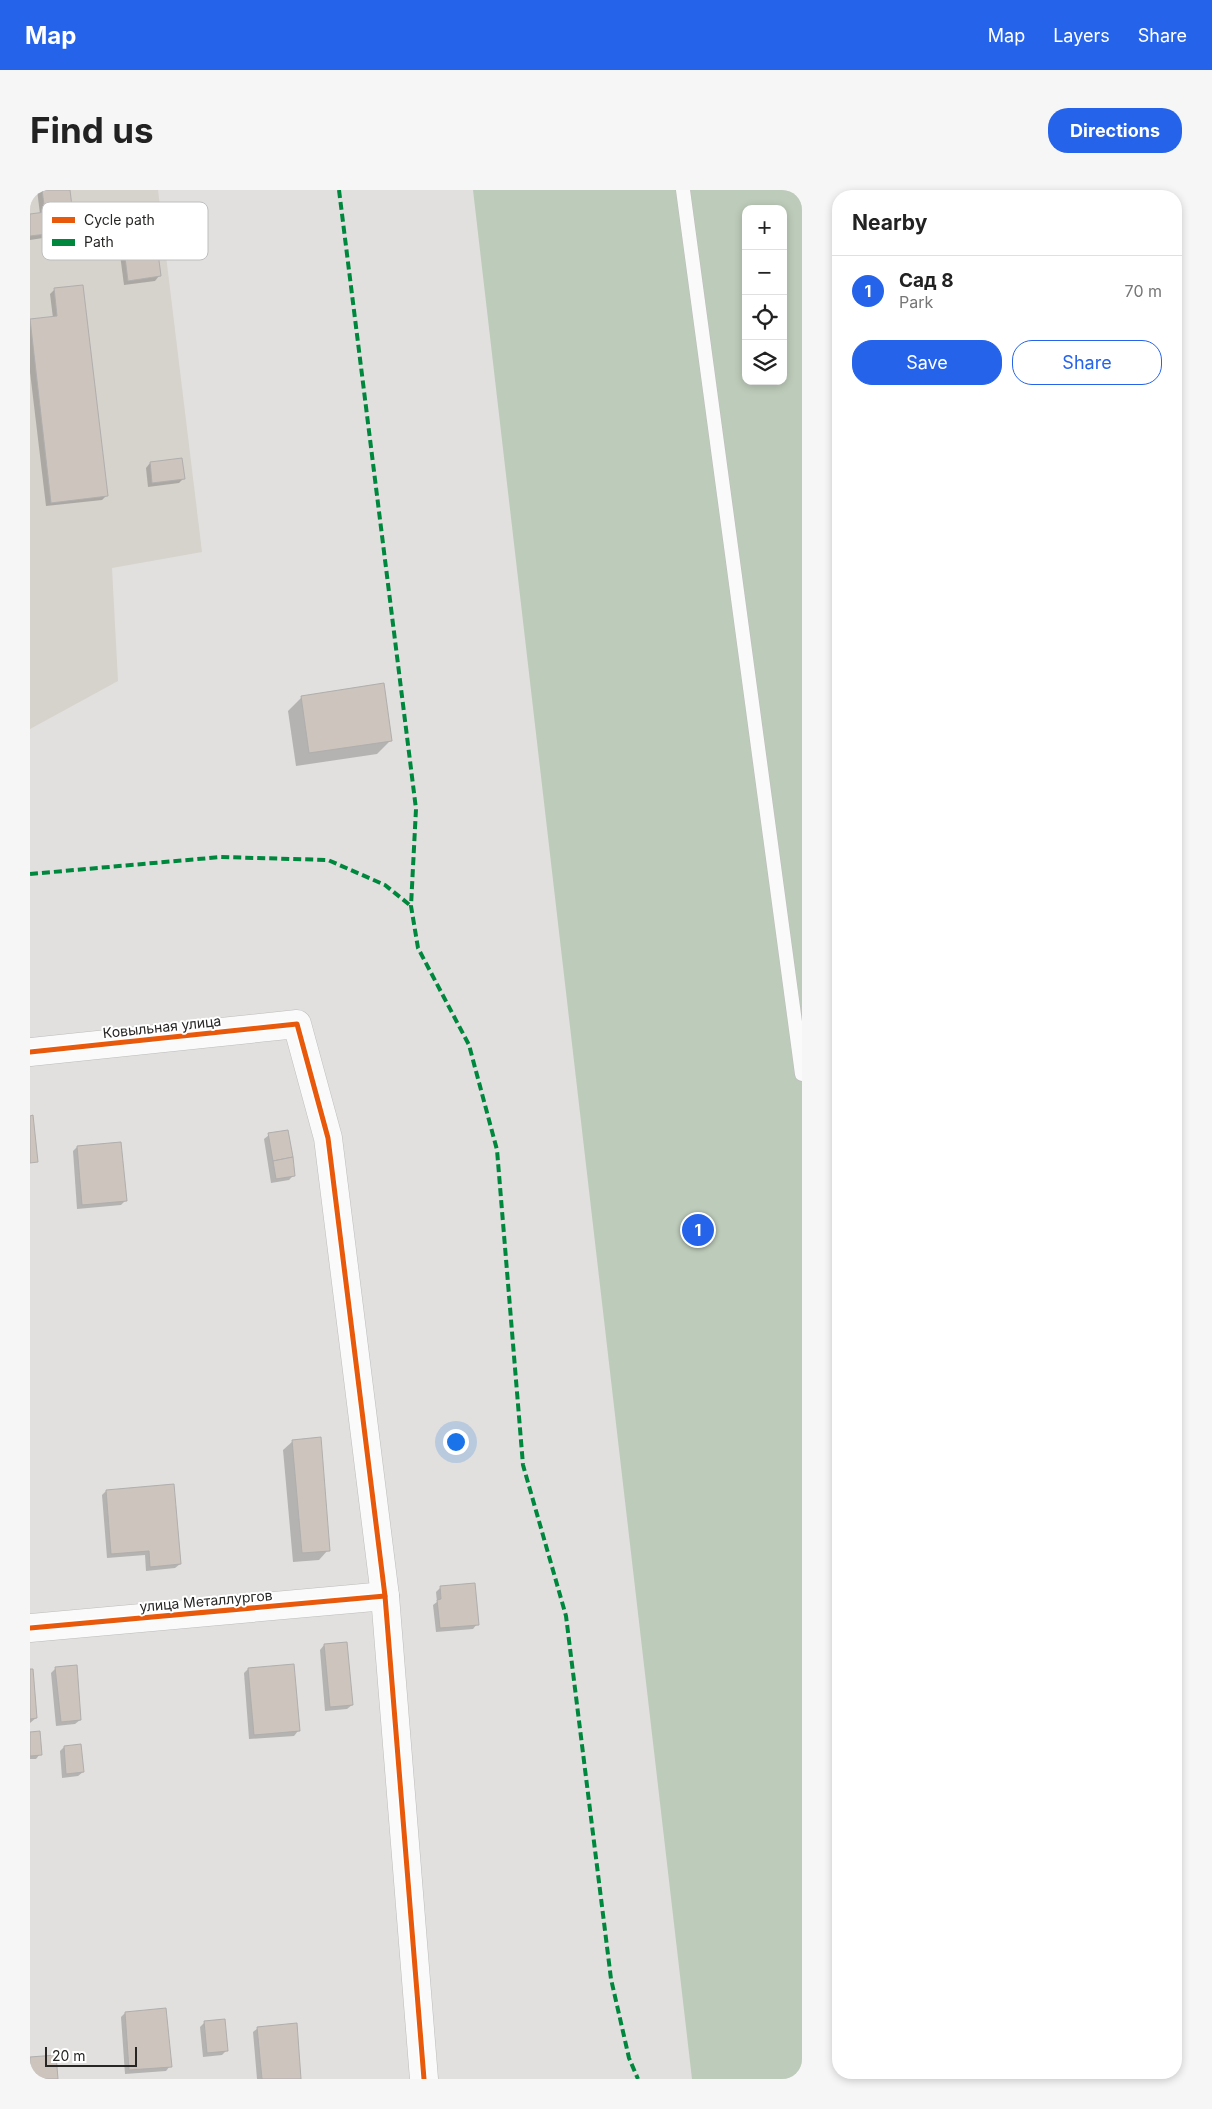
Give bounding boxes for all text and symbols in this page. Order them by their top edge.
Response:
text: Map [25,21,76,50]
text: Map [988,25,1025,46]
text: Layers [1053,25,1110,46]
text: Share [1138,25,1187,46]
button: Directions [1048,108,1182,153]
text: Find us [30,109,154,151]
legend [42,202,208,260]
map controls [742,205,787,385]
button: + [742,205,787,250]
text: Nearby [852,210,927,235]
text: Cycle path [84,211,155,228]
text: Path [84,233,114,250]
button: − [742,250,787,295]
text: Сад 8 [899,269,954,292]
text: 1 [865,281,871,301]
text: 70 m [1125,281,1162,301]
text: Park [899,292,933,312]
button: locate [742,295,787,340]
button: layers [742,340,787,385]
button: Save [852,340,1002,385]
button: Share [1012,340,1162,385]
street label: Ковыльная улица [102,1012,222,1041]
pin: 1 [682,1211,714,1249]
your location [443,1429,469,1455]
street label: улица Металлургов [139,1586,273,1615]
scale bar [45,2044,138,2067]
text: 20 m [52,2047,86,2064]

